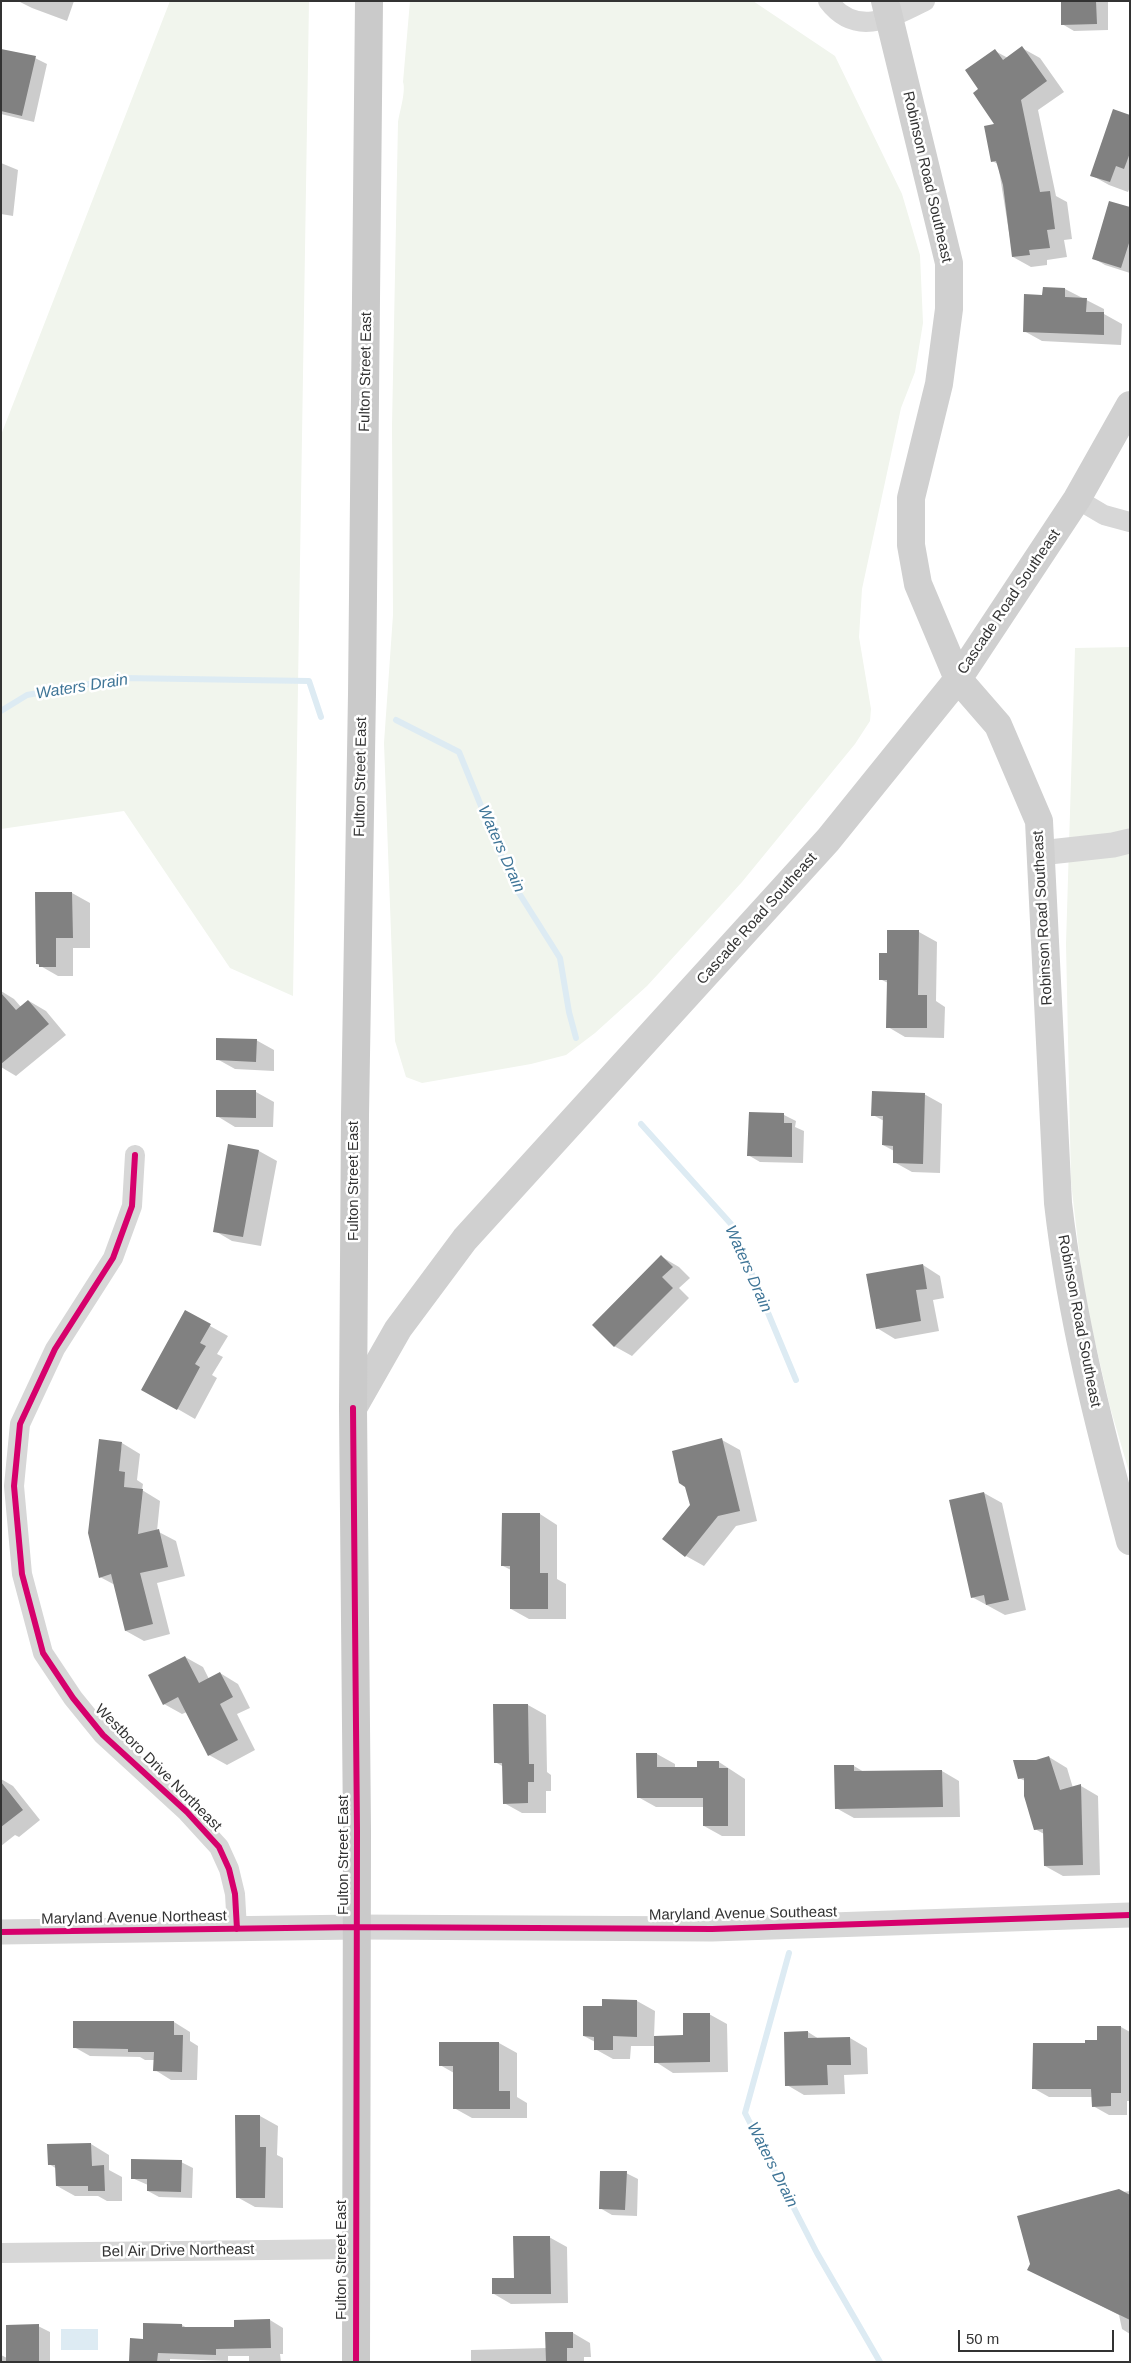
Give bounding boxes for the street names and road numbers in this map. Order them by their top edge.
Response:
street label: Robinson Road Southeast [899,90,955,264]
street label: Fulton Street East [356,312,376,432]
street label: Cascade Road Southeast [954,526,1064,678]
street label: Fulton Street East [351,717,371,837]
street label: Robinson Road Southeast [1029,830,1057,1006]
street label: Cascade Road Southeast [693,849,821,989]
street label: Fulton Street East [345,1121,363,1241]
street label: Robinson Road Southeast [1053,1233,1105,1409]
street label: Westboro Drive Northeast [91,1701,225,1835]
street label: Fulton Street East [335,1795,353,1915]
street label: Maryland Avenue Southeast [649,1903,837,1925]
street label: Maryland Avenue Northeast [41,1907,227,1929]
street label: Fulton Street East [333,2200,351,2320]
street label: Bel Air Drive Northeast [102,2241,254,2261]

